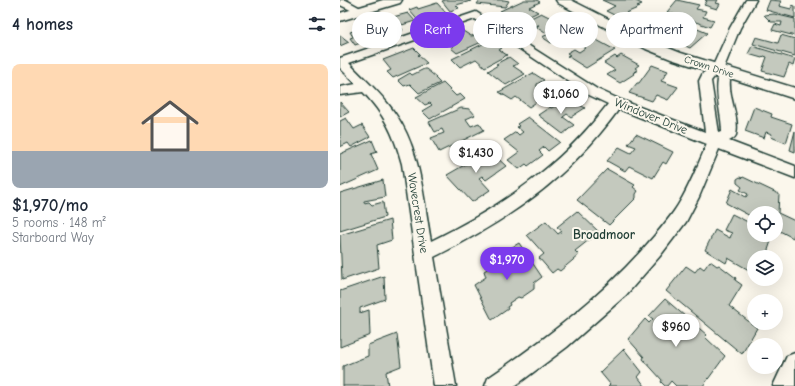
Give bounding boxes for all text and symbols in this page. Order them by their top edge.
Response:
chip: Buy [352,12,402,48]
chip: Rent [410,12,465,48]
chip: Filters [473,12,537,48]
chip: New [545,12,598,48]
chip: Apartment [606,12,697,48]
icon: filters [306,13,328,35]
text: 4 homes [12,15,73,34]
street label: Crown Drive [683,53,735,81]
pin: $1,060 [528,81,594,115]
text: $1,060 [542,86,580,101]
icon: home [134,90,206,162]
street label: Windover Drive [612,95,690,137]
pin: $1,430 [443,140,509,174]
text: $1,430 [458,145,494,160]
street label: Wavecrest Drive [405,172,431,254]
text: $1,970/mo [12,196,88,215]
map controls [747,206,783,374]
button: locate [747,206,783,242]
text: 5 rooms · 148 m² [12,215,106,230]
district label: Broadmoor [573,227,636,242]
text: Starboard Way [12,230,94,245]
pin: $1,970 [474,247,540,281]
button: layers [747,250,783,286]
text: $1,970 [489,252,525,267]
button: + [747,294,783,330]
pin: $960 [652,314,700,348]
text: $960 [662,319,690,334]
button: − [747,338,783,374]

